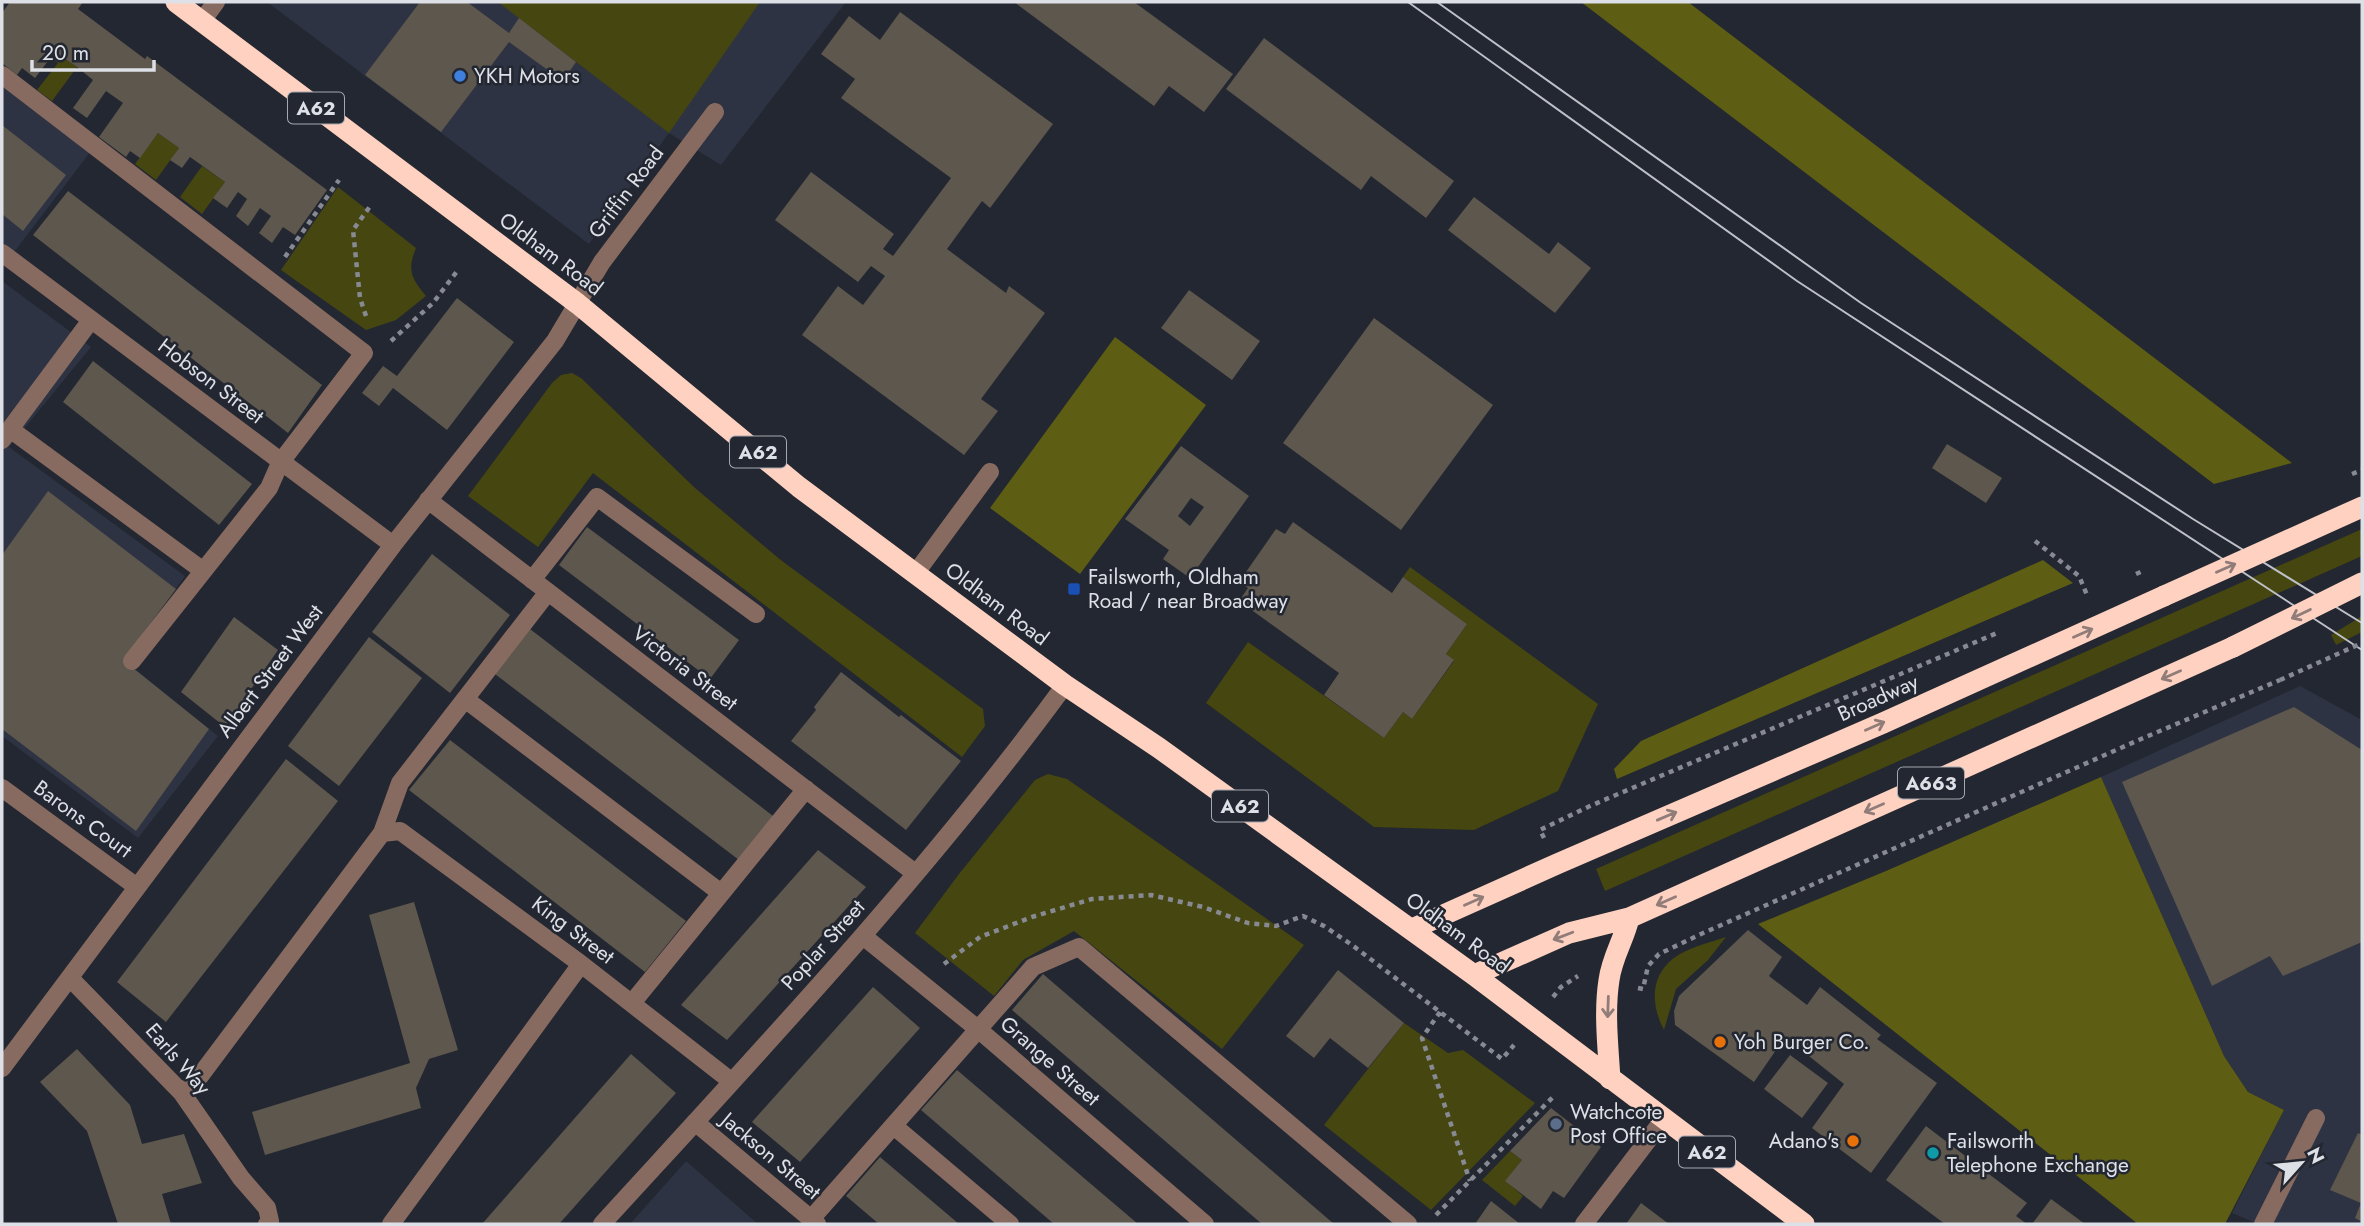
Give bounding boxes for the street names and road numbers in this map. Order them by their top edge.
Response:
road number: A62 [288,92,344,124]
street label: Griffin Road [581,139,671,245]
street label: Oldham Road [493,205,609,303]
street label: Hobson Street [152,331,270,431]
road number: A62 [730,436,786,467]
street label: Oldham Road [939,555,1055,653]
street label: Albert Street West [210,598,330,744]
street label: Victoria Street [626,618,744,718]
street label: Broadway [1833,667,1924,729]
road number: A663 [1898,768,1964,798]
street label: Barons Court [28,773,138,865]
road number: A62 [1212,790,1268,821]
street label: Oldham Road [1400,885,1516,981]
street label: King Street [525,889,621,971]
street label: Poplar Street [774,893,872,997]
street label: Grange Street [993,1009,1107,1113]
street label: Earls Way [138,1017,218,1102]
street label: Jackson Street [712,1103,827,1207]
road number: A62 [1679,1136,1735,1168]

